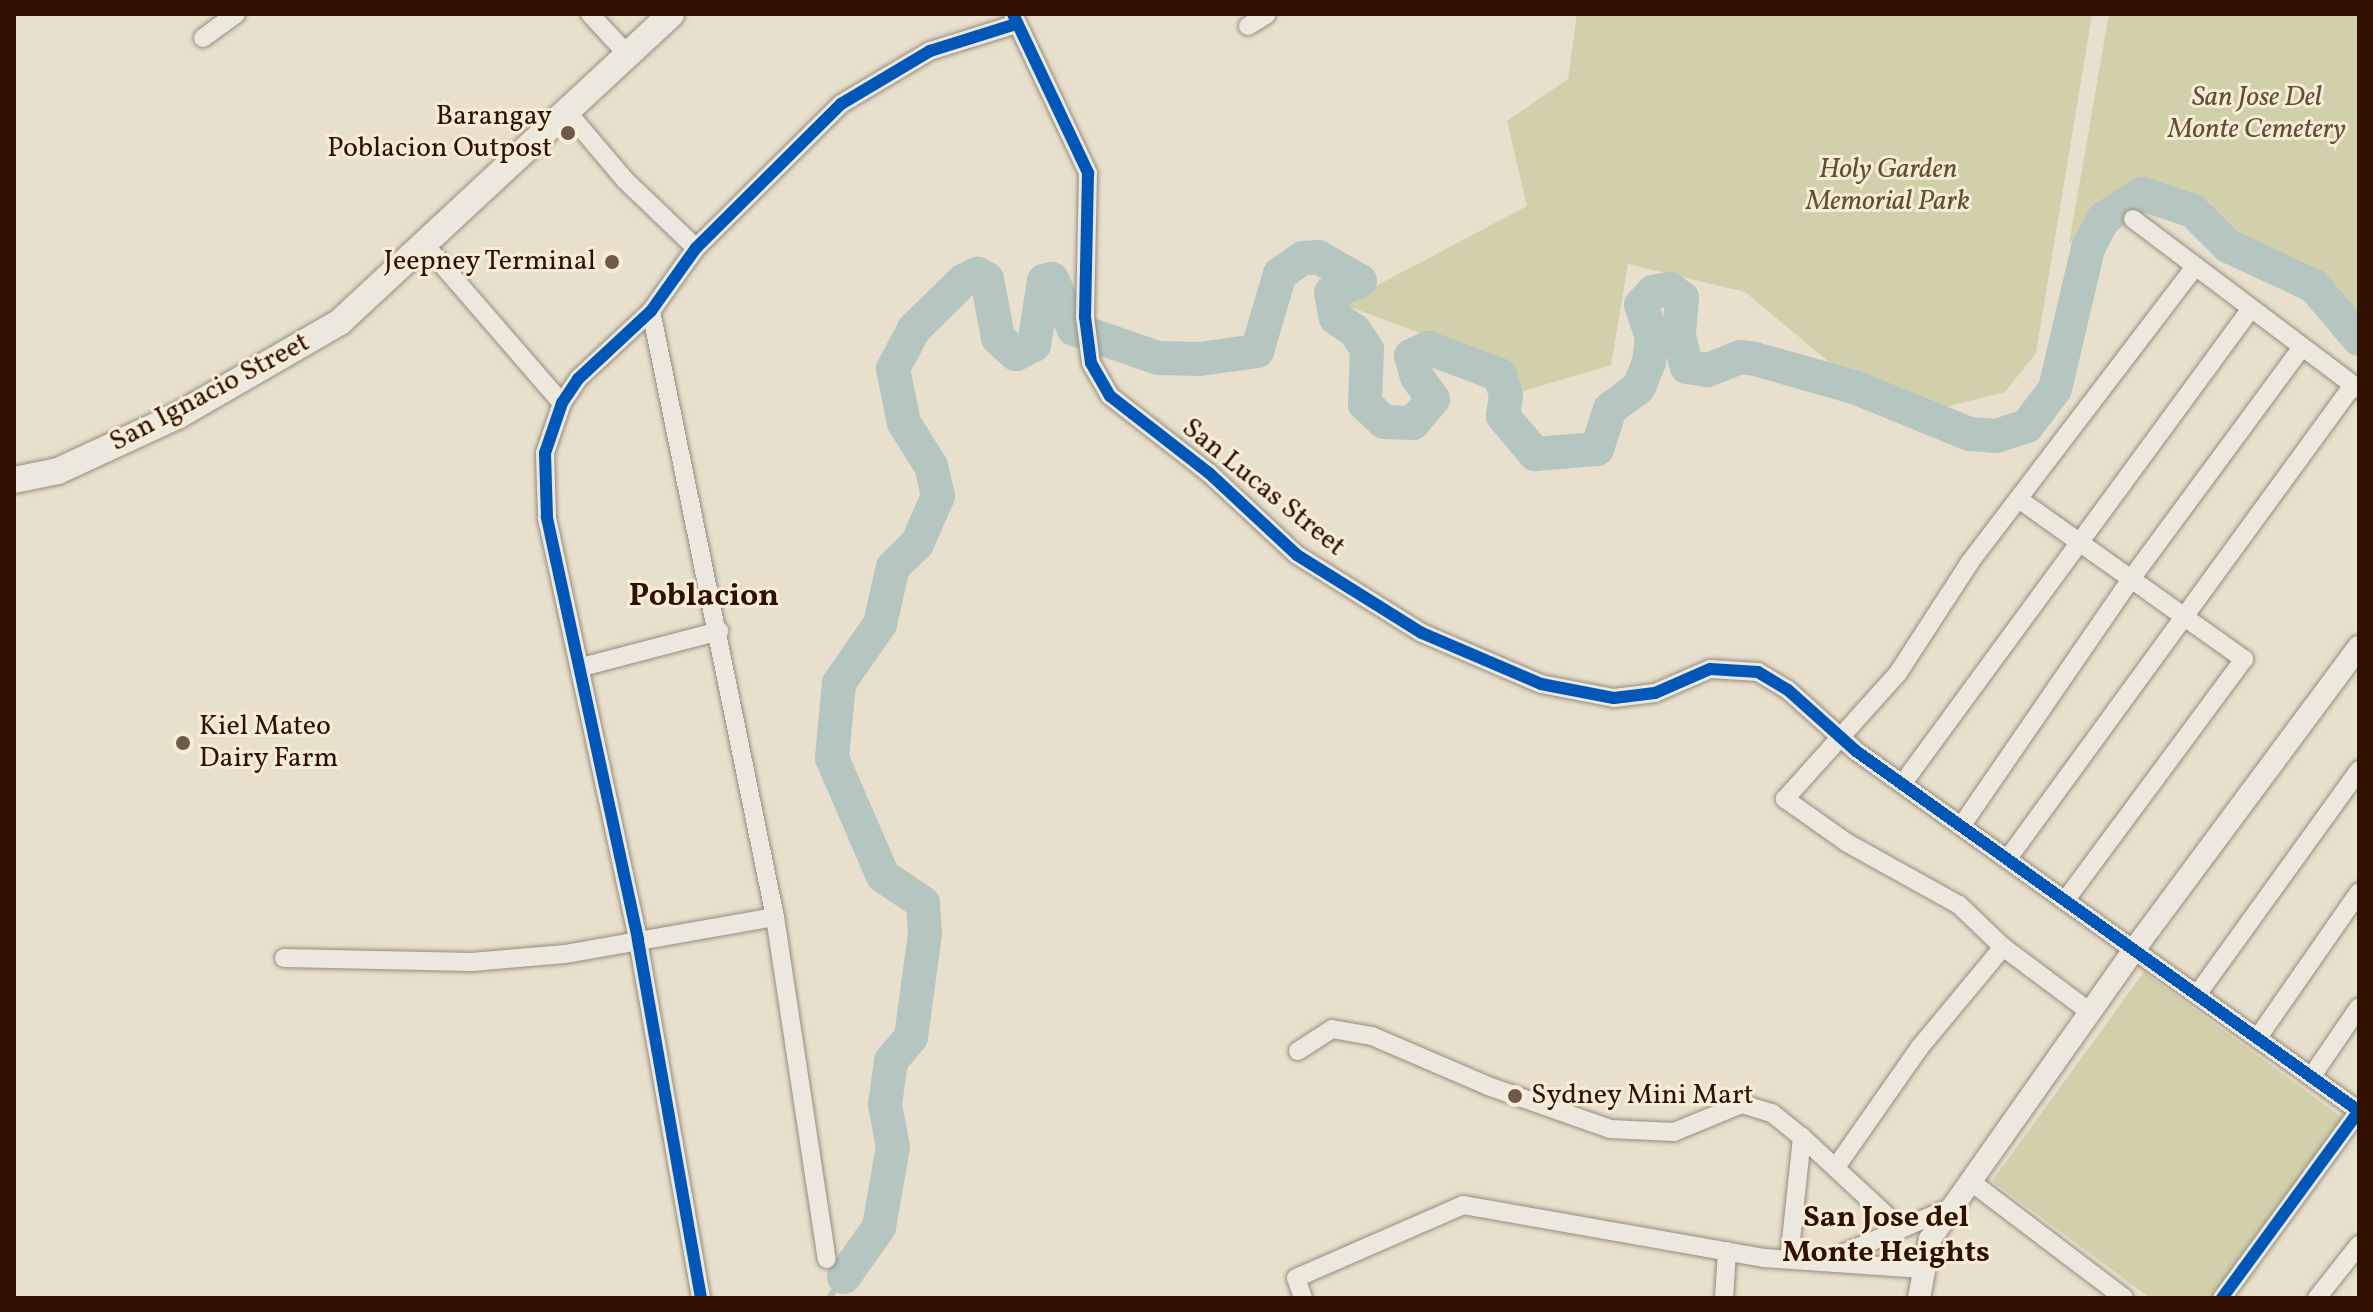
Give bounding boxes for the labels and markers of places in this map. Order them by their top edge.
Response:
place label: Barangay Poblacion Outpost [327,100,552,166]
marker: Barangay Poblacion Outpost [559,124,577,142]
place label: Jeepney Terminal [382,245,596,279]
marker: Jeepney Terminal [603,253,621,271]
place label: Kiel Mateo Dairy Farm [199,710,339,776]
marker: Kiel Mateo Dairy Farm [174,734,192,752]
place label: Sydney Mini Mart [1531,1079,1754,1113]
marker: Sydney Mini Mart [1506,1087,1524,1105]

